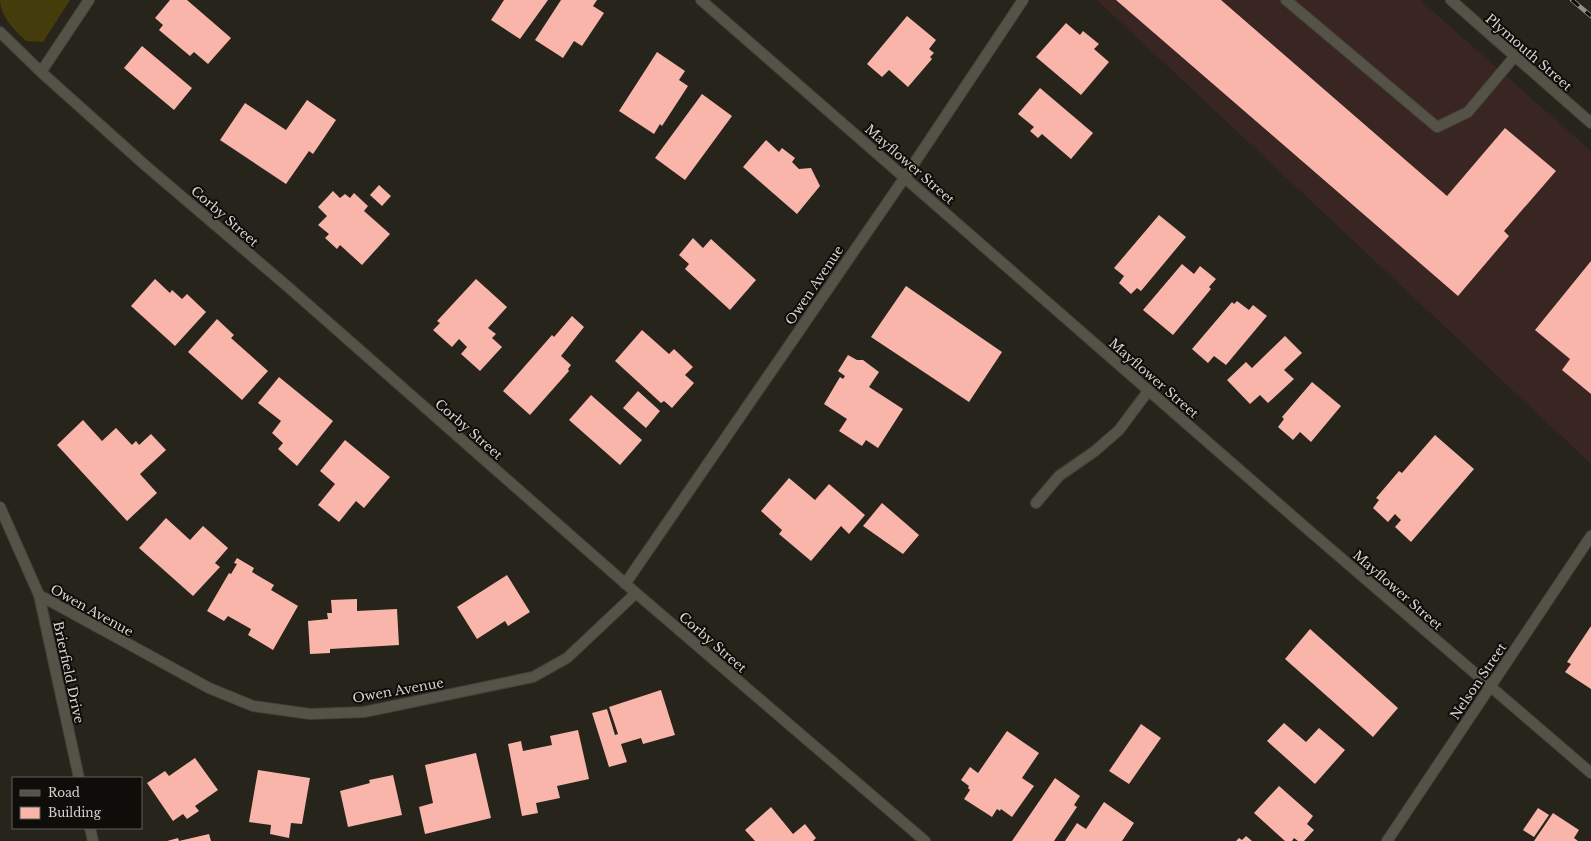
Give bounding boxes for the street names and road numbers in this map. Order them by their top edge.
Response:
street label: Plymouth Street [1482,10,1576,95]
street label: Mayflower Street [861,121,958,208]
street label: Corby Street [187,182,262,250]
street label: Owen Avenue [782,242,847,328]
street label: Mayflower Street [1105,335,1202,422]
street label: Corby Street [431,395,506,463]
street label: Mayflower Street [1349,547,1446,634]
street label: Owen Avenue [47,581,136,640]
street label: Corby Street [675,608,750,676]
street label: Brierfield Drive [49,619,88,725]
street label: Nelson Street [1446,639,1510,723]
street label: Owen Avenue [351,674,445,707]

